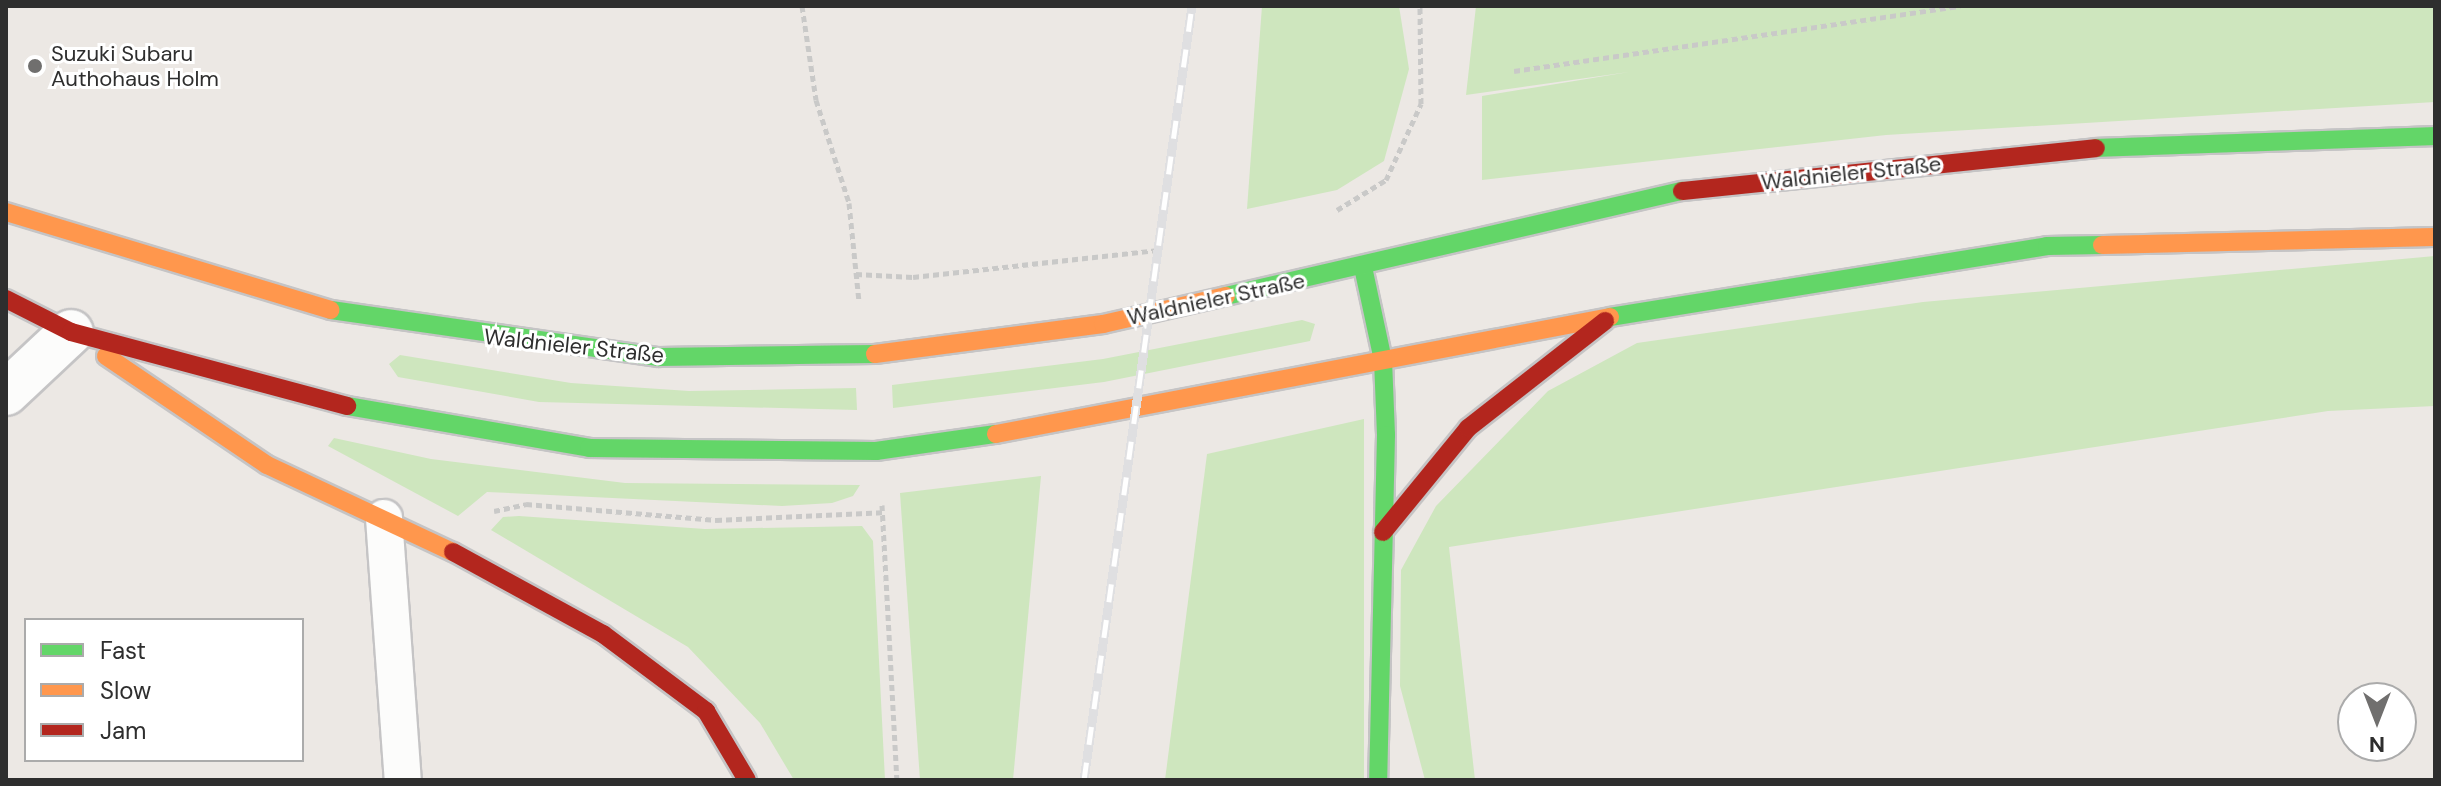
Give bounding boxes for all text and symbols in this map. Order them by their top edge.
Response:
place label: Suzuki Subaru Authohaus Holm [51,40,219,92]
marker: Suzuki Subaru Authohaus Holm [26,57,44,75]
street label: Waldnieler Straße [1760,150,1942,196]
street label: Waldnieler Straße [1125,267,1307,331]
street label: Waldnieler Straße [483,323,665,369]
legend [24,618,304,762]
text: Fast [100,635,146,666]
text: Slow [100,675,151,706]
north arrow [2337,682,2417,762]
text: Jam [100,715,146,746]
text: N [2369,730,2385,759]

